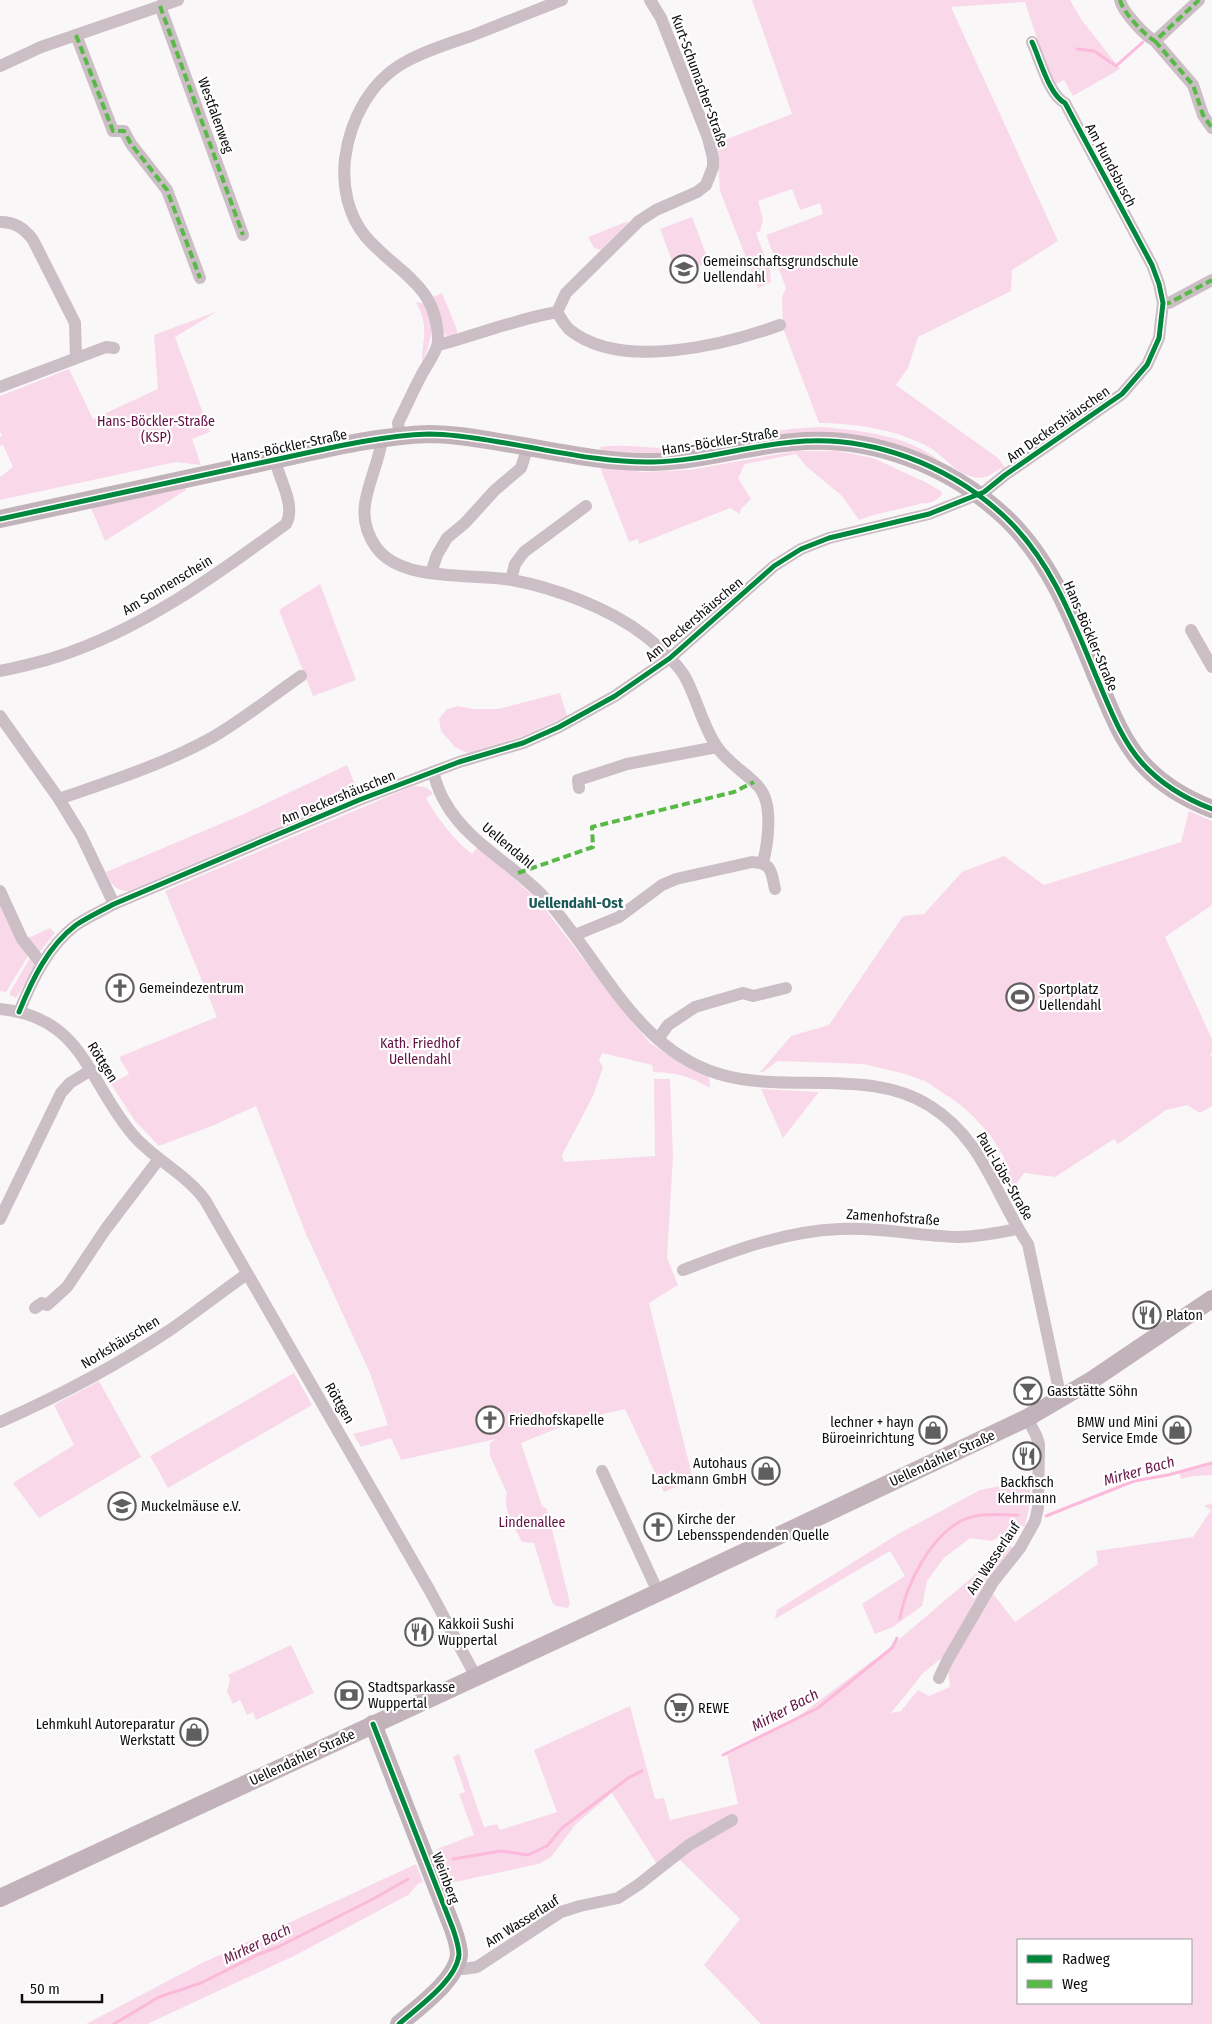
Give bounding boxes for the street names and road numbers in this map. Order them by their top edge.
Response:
street label: Kurt-Schumacher-Straße [668,13,731,150]
street label: Westfalenweg [194,75,237,156]
street label: Am Hundsbusch [1081,121,1140,210]
street label: Am Deckershäuschen [1004,383,1113,466]
street label: Hans-Böckler-Straße [660,424,780,459]
street label: Hans-Böckler-Straße [230,426,349,467]
street label: Am Sonnenschein [119,552,215,619]
street label: Am Deckershäuschen [642,574,746,665]
street label: Hans-Böckler-Straße [1060,579,1121,694]
street label: Am Deckershäuschen [279,767,398,828]
street label: Uellendahl [478,819,537,872]
street label: Röttgen [84,1039,122,1086]
street label: Paul-Löbe-Straße [972,1129,1037,1223]
street label: Zamenhofstraße [846,1206,940,1229]
street label: Norkshäuschen [78,1312,163,1372]
street label: Röttgen [321,1380,358,1427]
street label: Uellendahler Straße [887,1427,998,1490]
street label: Am Wasserlauf [963,1517,1025,1598]
street label: Uellendahler Straße [247,1726,358,1789]
street label: Weinberg [428,1850,463,1907]
street label: Am Wasserlauf [482,1891,564,1951]

